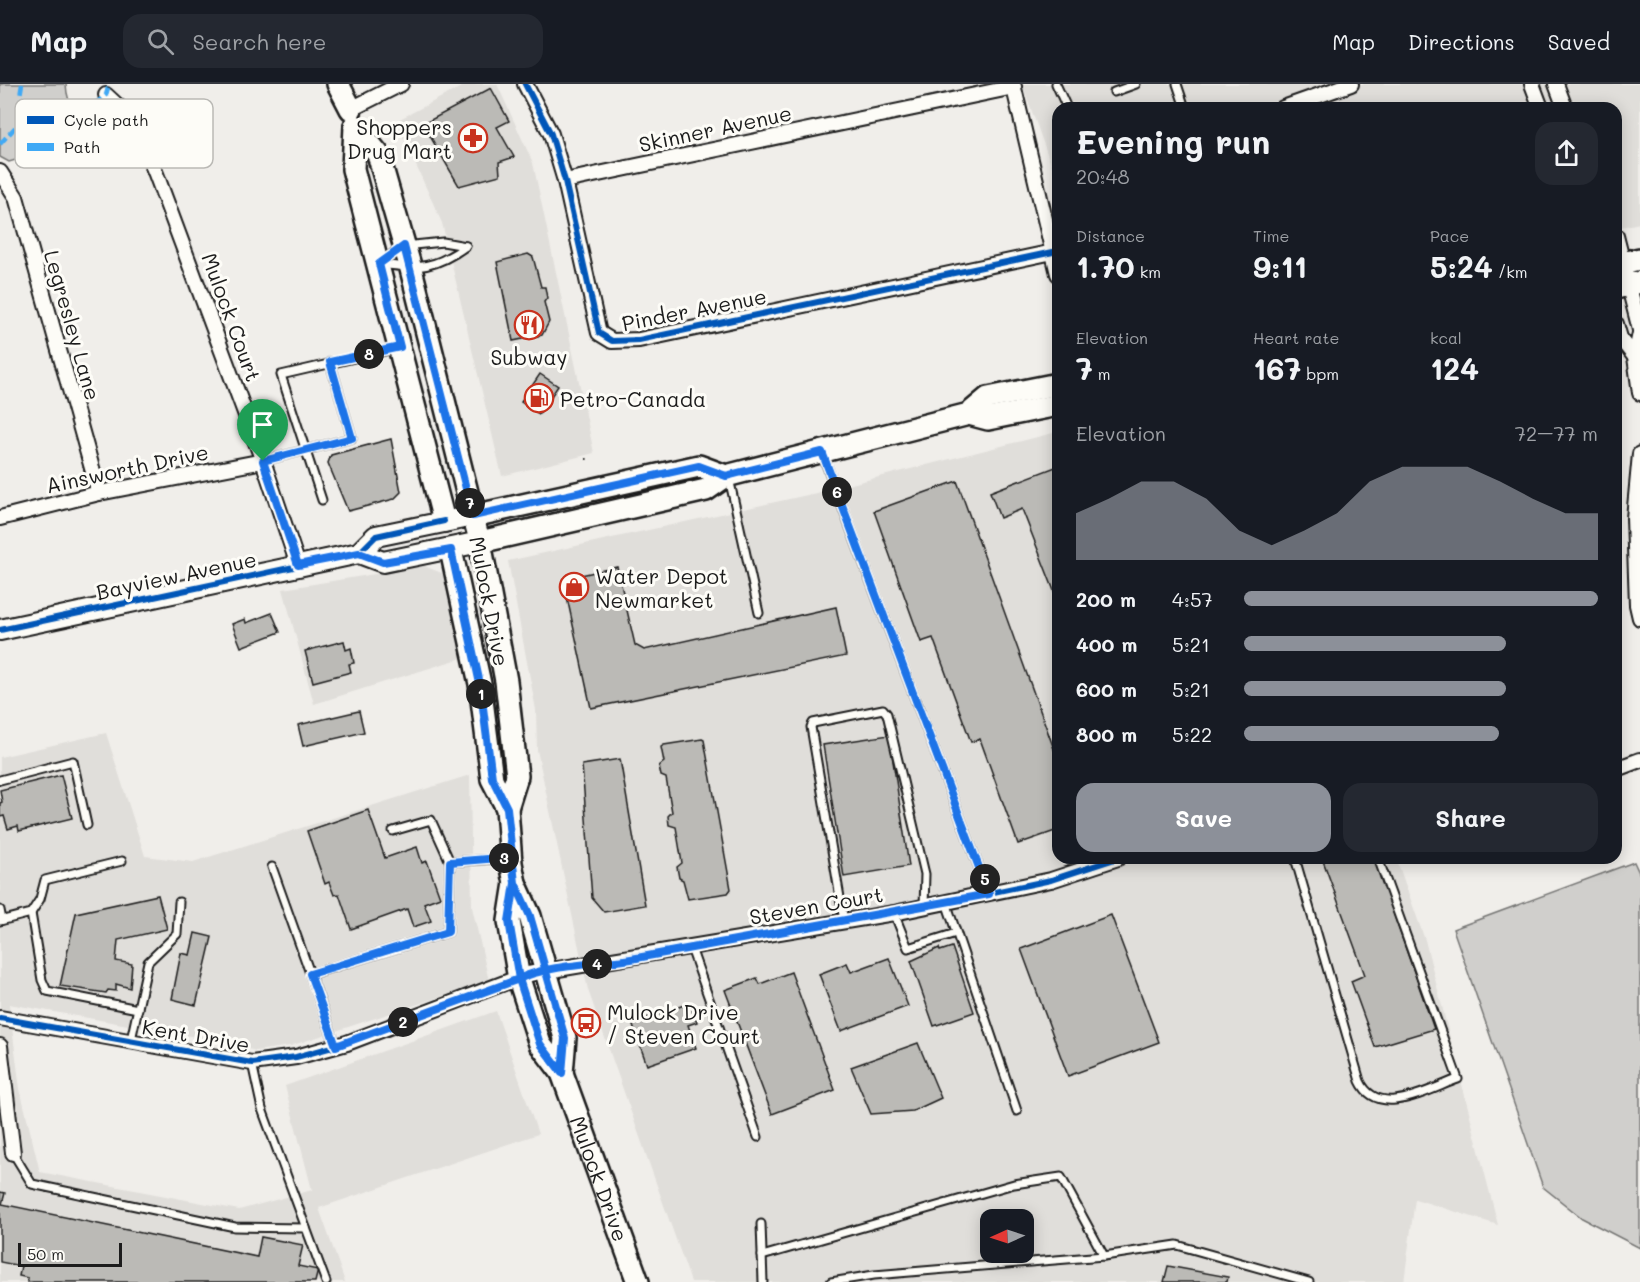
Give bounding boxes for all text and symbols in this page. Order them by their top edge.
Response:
search box [123,14,543,68]
text: Map [30,23,87,59]
icon: search [144,25,177,58]
text: Search here [192,27,326,56]
text: Map [1332,28,1375,55]
text: Directions [1408,28,1515,55]
text: Saved [1548,28,1610,55]
legend [15,99,213,168]
street label: Skinner Avenue [636,99,794,157]
text: Cycle path [64,109,148,130]
place label: Shoppers Drug Mart [347,113,452,164]
text: Evening run [1076,119,1270,162]
pharmacy icon: Shoppers Drug Mart [457,122,489,154]
button: share [1535,122,1598,185]
text: Path [64,136,100,157]
text: 20:48 [1076,163,1130,189]
text: Distance [1076,225,1145,246]
text: Time [1253,225,1289,246]
text: Pace [1430,225,1469,246]
text: 1.70 [1076,246,1135,286]
text: 9:11 [1253,246,1307,286]
text: 5:24 [1430,246,1493,286]
street label: Legresley Lane [39,247,107,403]
street label: Mulock Court [196,249,268,385]
text: km [1135,261,1161,282]
text: /km [1493,261,1528,282]
street label: Pinder Avenue [619,282,769,336]
restaurant icon: Subway [513,309,545,341]
text: Elevation [1076,327,1148,348]
text: Heart rate [1253,327,1339,348]
text: kcal [1430,327,1462,348]
pin: 8 [354,339,384,369]
text: 8 [364,343,374,364]
place label: Subway [490,343,568,370]
text: 7 [1076,348,1093,388]
text: 167 [1253,348,1301,388]
text: 124 [1430,348,1479,388]
text: m [1093,363,1111,384]
text: bpm [1301,363,1339,384]
fuel station icon: Petro-Canada [523,382,555,414]
place label: Petro-Canada [560,385,706,412]
pin [237,399,288,461]
icon: arrive [246,408,279,441]
text: Elevation [1076,420,1166,446]
text: 72–77 m [1515,420,1598,446]
street label: Ainsworth Drive [43,438,211,498]
pin: 6 [822,477,852,507]
text: 6 [832,481,842,502]
pin: 7 [455,488,485,518]
text: 7 [466,492,474,513]
street label: Mulock Drive [464,534,516,668]
street label: Bayview Avenue [93,545,259,605]
place label: Water Depot Newmarket [595,562,728,613]
shop icon: Water Depot Newmarket [558,571,590,603]
text: 200 m [1076,586,1136,612]
text: 4:57 [1172,586,1213,612]
text: 400 m [1076,631,1137,657]
text: 5:21 [1172,631,1210,657]
text: 600 m [1076,676,1137,702]
text: 5:21 [1172,676,1210,702]
pin: 1 [466,679,496,709]
text: 1 [477,683,485,704]
text: 800 m [1076,721,1137,747]
text: 5:22 [1172,721,1212,747]
button: Save [1076,783,1331,852]
button: Share [1343,783,1598,852]
pin: 3 [489,843,519,873]
text: 3 [499,847,509,868]
pin: 5 [970,864,1000,894]
text: 5 [980,868,990,889]
street label: Steven Court [747,880,885,930]
pin: 4 [582,949,612,979]
text: 4 [592,953,602,974]
place label: Mulock Drive / Steven Court [607,998,760,1049]
pin: 2 [388,1007,418,1037]
bus stop icon: Mulock Drive / Steven Court [570,1007,602,1039]
text: 2 [399,1011,407,1032]
street label: Kent Drive [140,1012,252,1058]
street label: Mulock Drive [565,1112,635,1245]
north arrow [980,1209,1034,1263]
map controls [980,1209,1034,1263]
scale bar [18,1240,122,1268]
text: 50 m [27,1243,64,1264]

